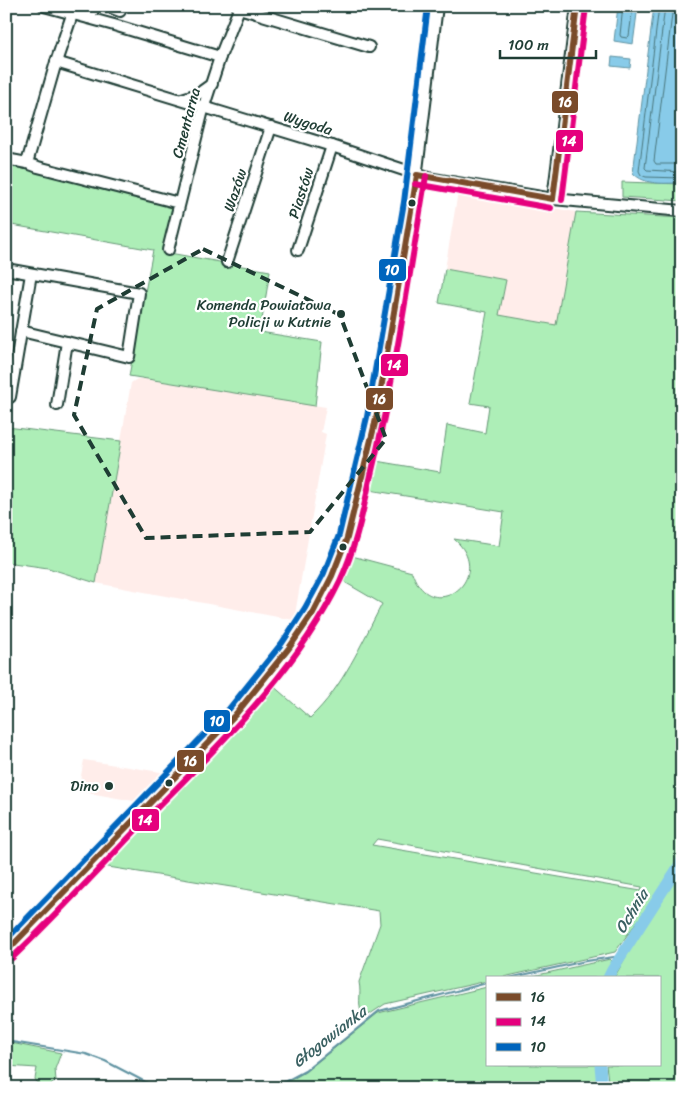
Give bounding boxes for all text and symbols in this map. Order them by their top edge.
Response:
scale bar [500,28,597,60]
text: 100 m [508,32,549,58]
street label: Cmentarna [164,84,208,161]
line badge: 16 [551,90,579,114]
text: 16 [558,90,572,115]
street label: Wygoda [280,103,336,143]
line badge: 14 [555,129,584,153]
text: 14 [562,129,577,154]
street label: Wazów [216,164,254,215]
street label: Piastów [281,164,322,222]
unlabelled marker [407,198,417,208]
line badge: 10 [378,258,407,282]
text: 10 [385,258,400,283]
place label: Komenda Powiatowa Policji w Kutnie [197,292,331,335]
marker: Komenda Powiatowa Policji w Kutnie [335,308,347,320]
line badge: 14 [380,353,409,377]
text: 14 [387,353,402,378]
line badge: 16 [365,387,394,411]
text: 16 [372,387,386,412]
unlabelled marker [338,542,348,552]
line badge: 10 [203,709,231,733]
text: 10 [210,709,225,734]
line badge: 16 [176,749,205,773]
text: 16 [183,749,197,774]
place label: Dino [70,773,99,799]
unlabelled marker [164,778,174,788]
marker: Dino [103,780,115,792]
line badge: 14 [131,808,160,832]
text: 14 [138,808,153,833]
water label: Ochnia [606,882,657,939]
legend [486,976,660,1066]
text: 16 [530,984,545,1010]
water label: Głogowianka [286,997,375,1075]
text: 14 [530,1008,546,1034]
text: 10 [530,1034,546,1060]

